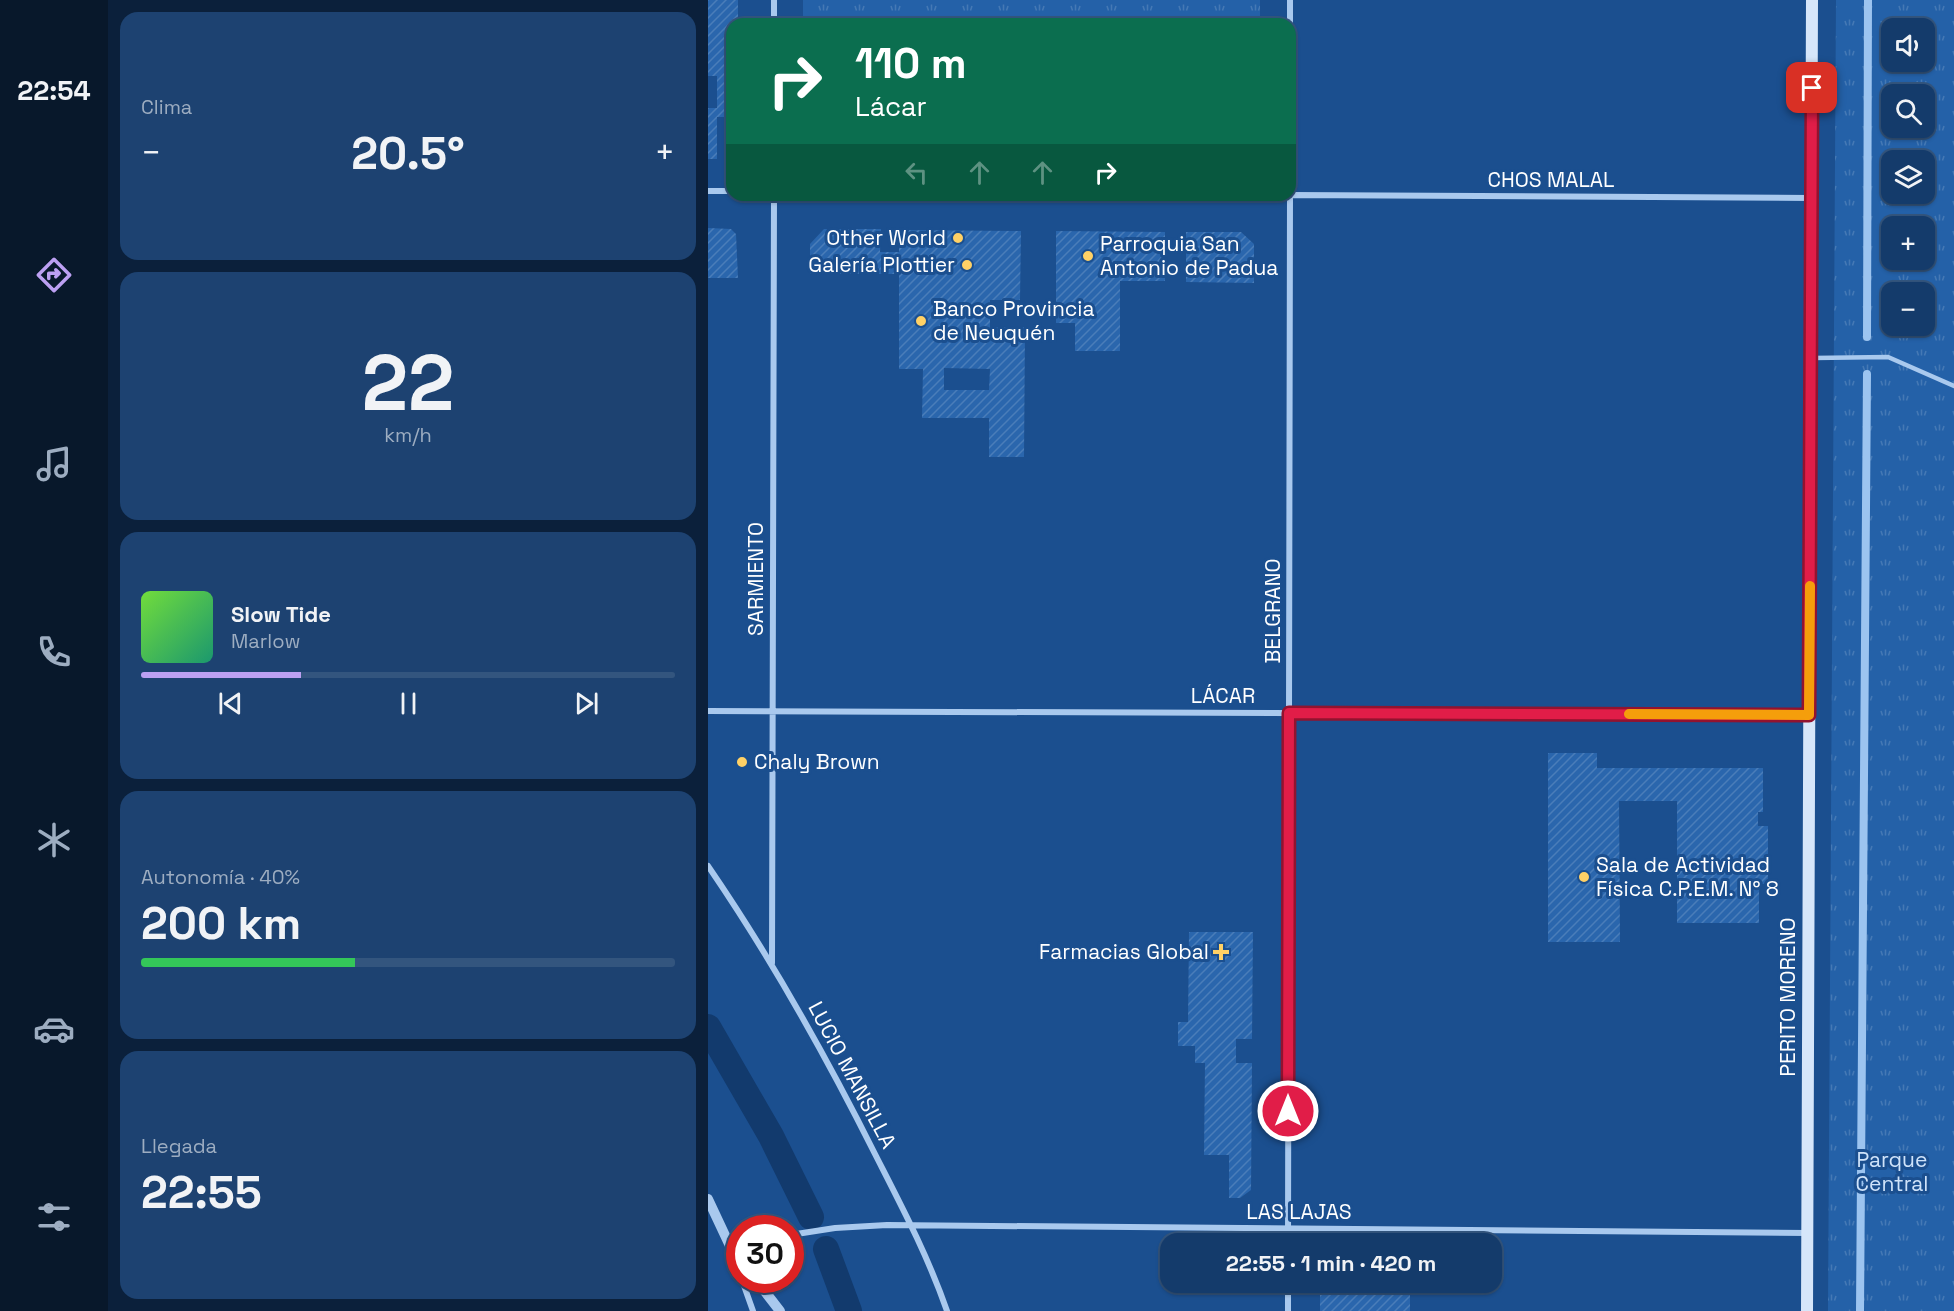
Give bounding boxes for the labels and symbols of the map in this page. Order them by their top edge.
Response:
pin [1786,62,1837,113]
street label: CHOS MALAL [1487,166,1615,193]
place label: Other World [826,224,946,251]
place label: Parroquia San Antonio de Padua [1100,230,1278,281]
marker: Other World [951,231,965,245]
marker: Parroquia San Antonio de Padua [1081,249,1095,263]
place label: Galería Plottier [808,251,955,278]
marker: Galería Plottier [960,258,974,272]
place label: Banco Provincia de Neuquén [933,295,1095,346]
marker: Banco Provincia de Neuquén [914,314,928,328]
street label: SARMIENTO [742,522,769,636]
street label: BELGRANO [1259,558,1286,664]
street label: LÁCAR [1191,682,1255,709]
place label: Chaly Brown [754,748,880,775]
marker: Chaly Brown [735,755,749,769]
place label: Sala de Actividad Física C.P.E.M. N° 8 [1596,851,1779,902]
marker: Sala de Actividad Física C.P.E.M. N° 8 [1577,870,1591,884]
street label: PERITO MORENO [1774,917,1801,1077]
place label: Farmacias Global [1039,938,1209,965]
marker: Farmacias Global [1214,945,1228,959]
street label: LUCIO MANSILLA [802,997,903,1153]
position arrow [1256,1079,1320,1143]
park label: Parque Central [1856,1146,1928,1197]
street label: LAS LAJAS [1246,1198,1352,1225]
speed limit sign: 30 [726,1215,804,1293]

